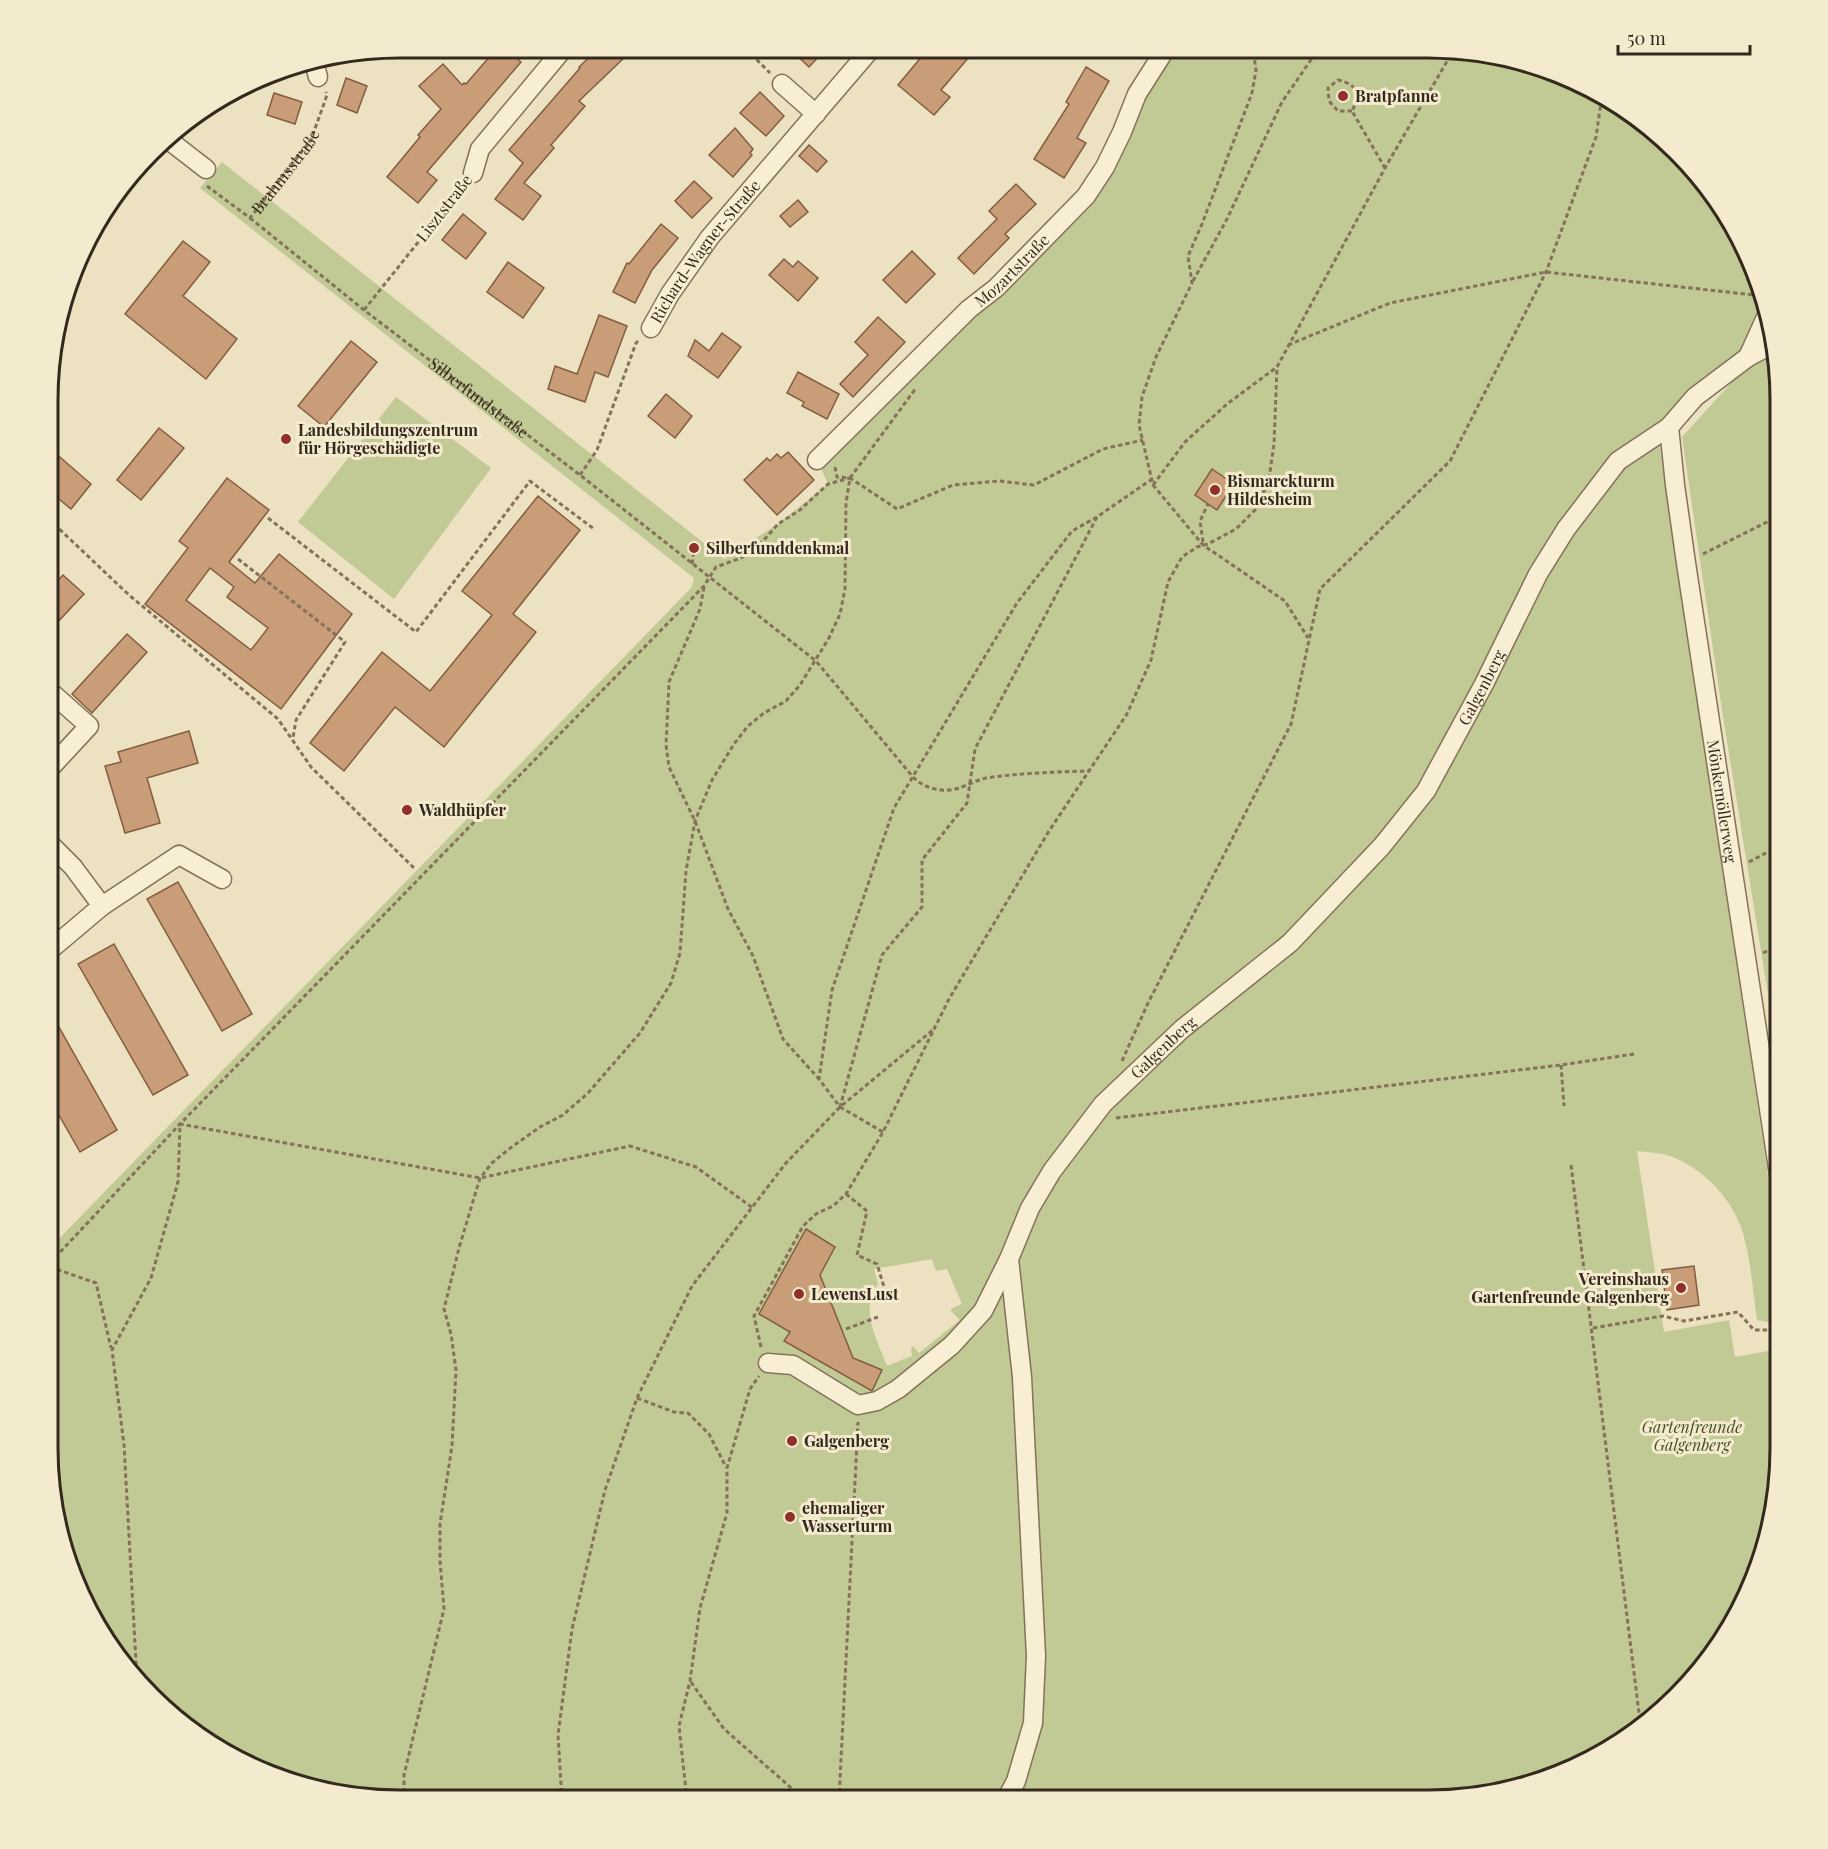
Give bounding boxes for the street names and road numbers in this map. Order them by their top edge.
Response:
street label: Brahmsstraße [246,127,324,218]
street label: Lisztstraße [411,170,476,246]
street label: Richard-Wagner-Straße [645,175,765,327]
street label: Mozartstraße [970,229,1053,311]
street label: Silberfundstraße [425,352,534,442]
street label: Galgenberg [1453,645,1510,729]
street label: Mönkemöllerweg [1703,738,1742,865]
street label: Galgenberg [1126,1011,1200,1083]

